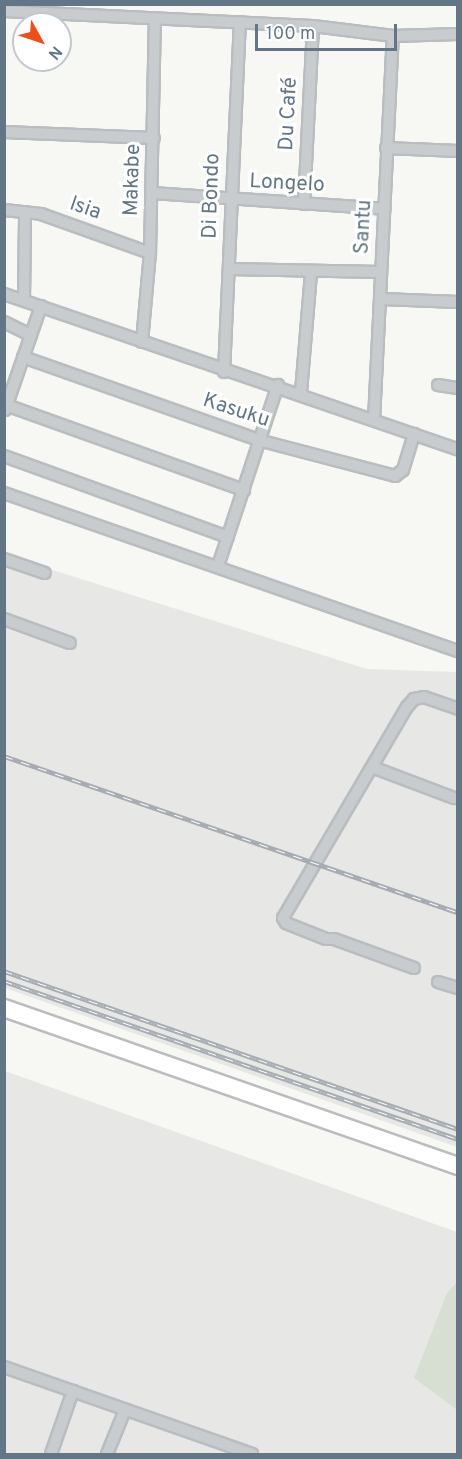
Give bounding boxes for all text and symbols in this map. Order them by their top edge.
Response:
north arrow [12,12,72,72]
scale bar [258,12,400,50]
text: 100 m [266,23,315,46]
text: N [43,41,66,63]
street label: Du Café [274,77,304,151]
street label: Makabe [119,143,147,217]
street label: Di Bondo [198,153,226,239]
street label: Longelo [249,169,325,199]
street label: Isia [66,192,104,226]
street label: Santu [350,199,378,255]
street label: Kasuku [199,388,273,434]

